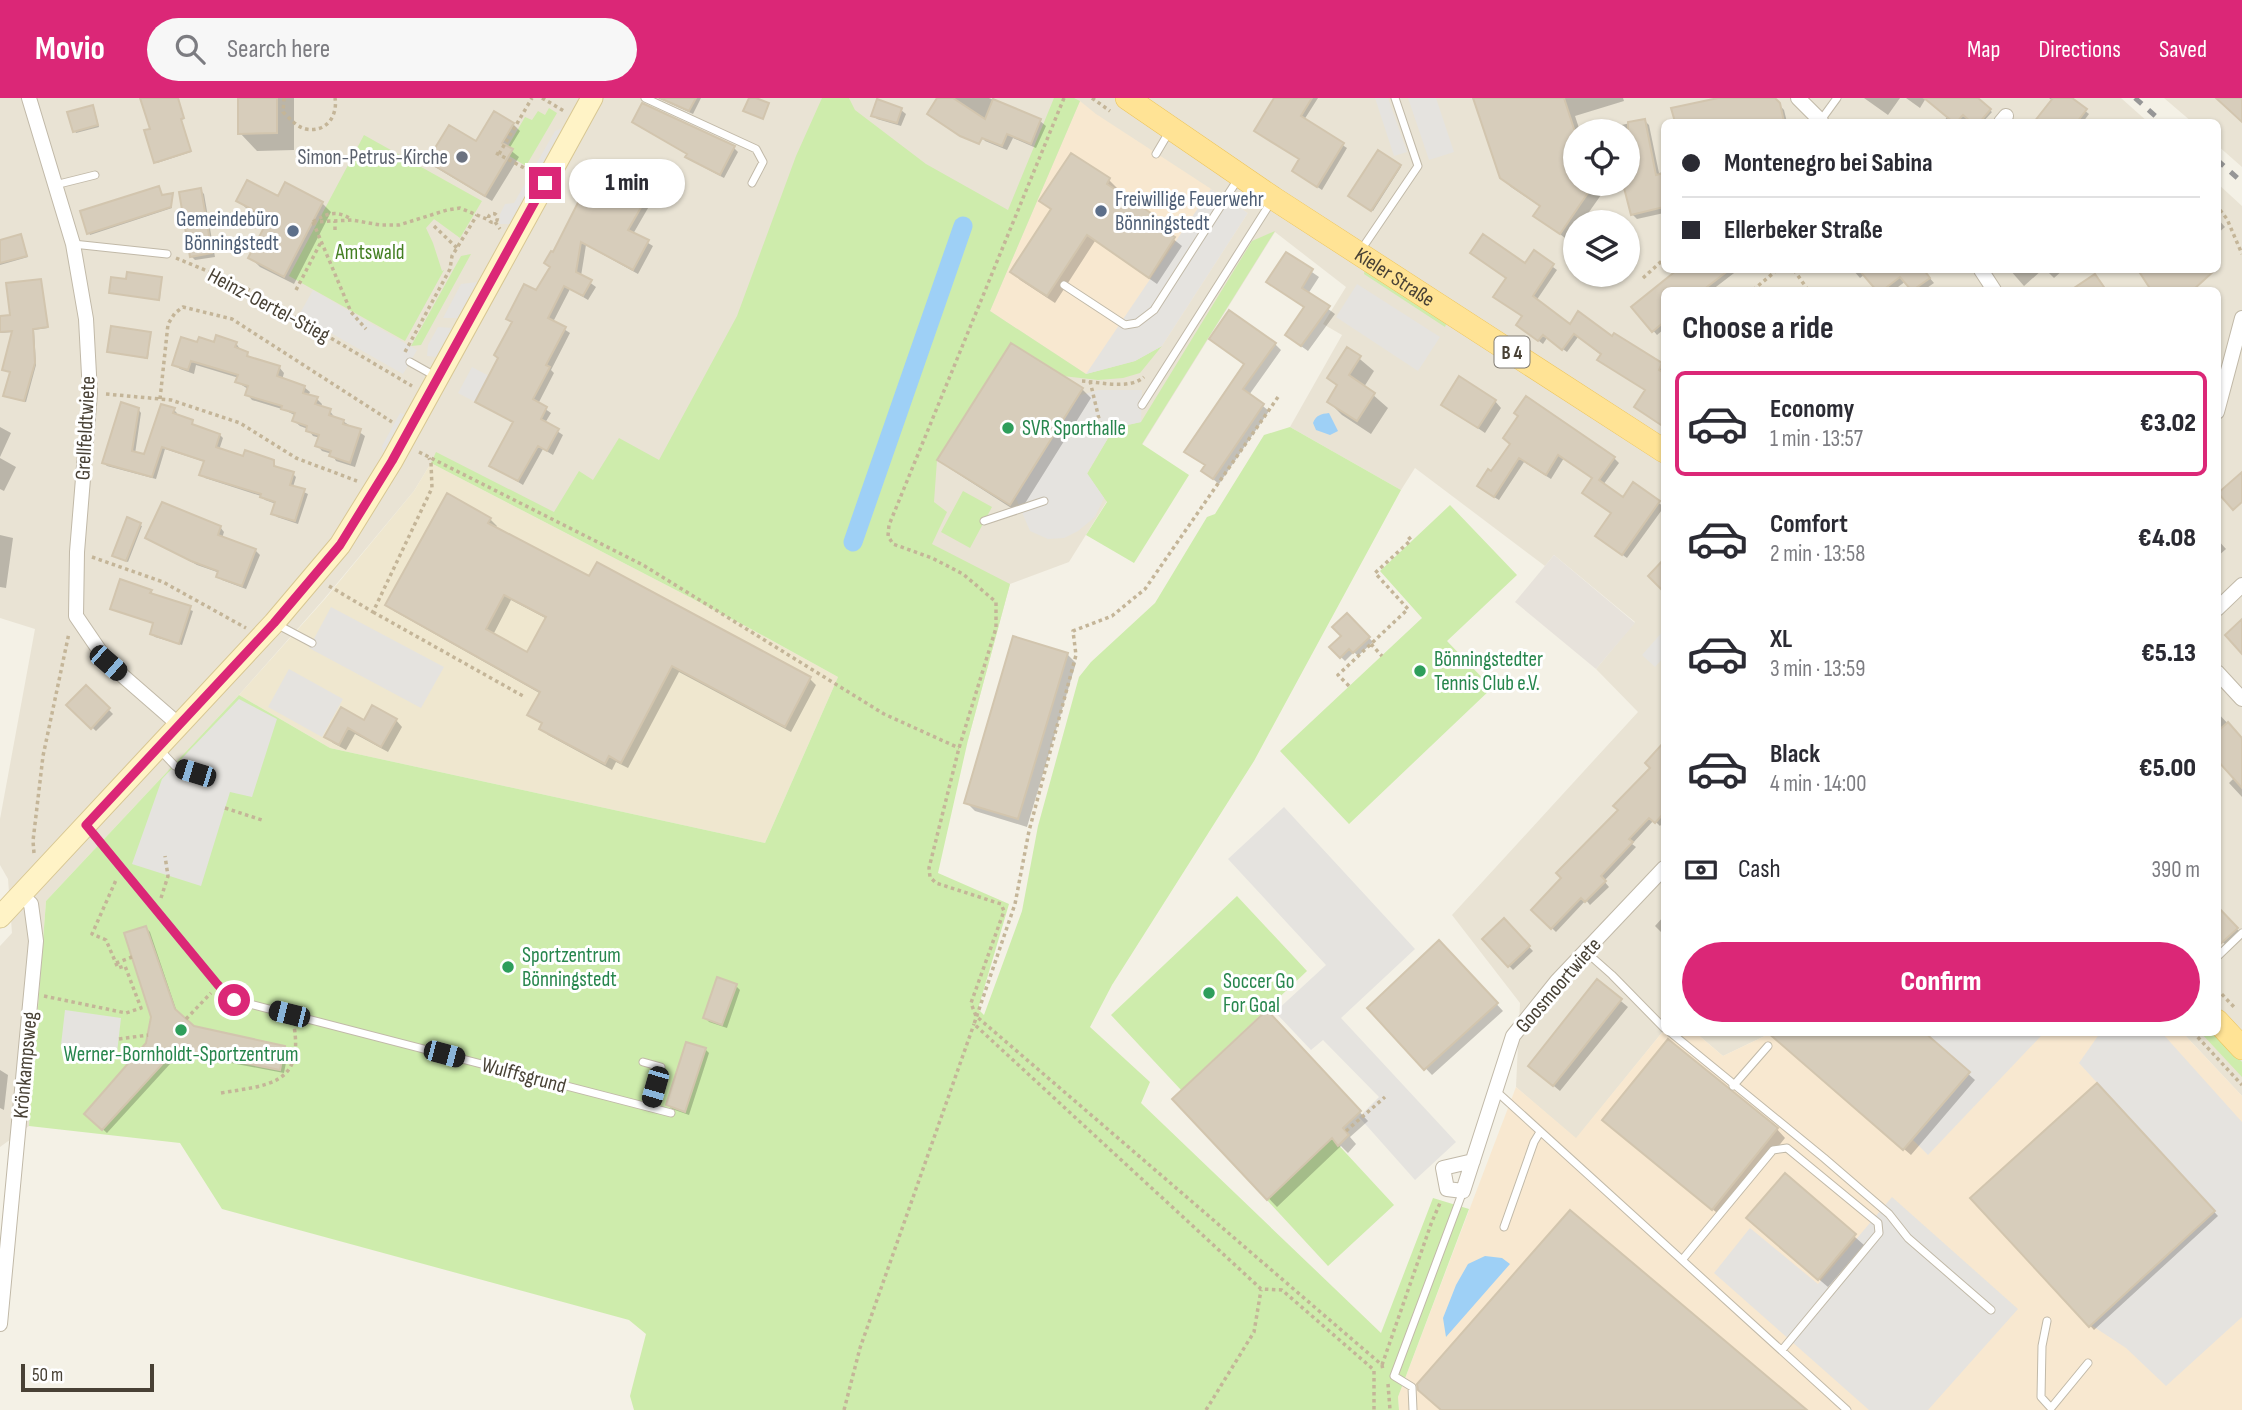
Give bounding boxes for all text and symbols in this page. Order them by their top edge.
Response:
search box [147,18,637,81]
text: Movio [35,29,105,69]
icon: search [171,30,209,68]
text: Search here [227,34,330,65]
text: Map [1967,35,2000,64]
text: Directions [2038,35,2121,64]
text: Saved [2159,35,2207,64]
map controls [1563,119,1640,287]
button: locate [1563,119,1640,196]
place label: Simon-Petrus-Kirche [298,145,448,170]
text: Montenegro bei Sabina [1724,148,1933,179]
marker: Simon-Petrus-Kirche [454,149,470,165]
callout: 1 min [570,158,685,208]
route end [529,167,561,199]
text: 1 min [605,169,649,197]
place label: Freiwillige Feuerwehr Bönningstedt [1115,187,1264,236]
marker: Freiwillige Feuerwehr Bönningstedt [1093,203,1109,219]
place label: Gemeindebüro Bönningstedt [176,207,279,256]
button: layers [1563,210,1640,287]
text: Ellerbeker Straße [1724,215,1883,246]
marker: Gemeindebüro Bönningstedt [285,223,301,239]
park label: Amtswald [334,240,405,265]
street label: Kieler Straße [1350,242,1439,312]
street label: Heinz-Oertel-Stieg [203,263,334,348]
text: Choose a ride [1682,309,1834,348]
road number: B 4 [1494,336,1530,368]
street label: Grellfeldtwiete [70,375,101,481]
icon: car [1686,392,1749,455]
text: Economy [1770,394,1854,425]
text: €3.02 [2140,408,2196,439]
place label: SVR Sporthalle [1022,416,1126,441]
marker: SVR Sporthalle [1000,420,1016,436]
text: 1 min · 13:57 [1770,425,1863,453]
icon: car [1686,507,1749,570]
text: Comfort [1770,509,1848,540]
text: €4.08 [2138,523,2196,554]
text: 2 min · 13:58 [1770,540,1865,568]
icon: car [1686,622,1749,685]
text: XL [1770,624,1792,655]
text: €5.13 [2141,638,2196,669]
car [86,641,131,685]
place label: Bönningstedter Tennis Club e.V. [1434,647,1543,696]
text: 3 min · 13:59 [1770,655,1866,683]
marker: Bönningstedter Tennis Club e.V. [1412,663,1428,679]
icon: car [1686,737,1749,800]
text: Black [1770,739,1820,770]
text: €5.00 [2139,753,2196,784]
car [172,757,219,789]
text: 4 min · 14:00 [1770,770,1867,798]
icon: cash [1682,851,1720,889]
text: Cash [1738,854,1781,885]
text: 390 m [2151,856,2200,884]
street label: Goosmoortwiete [1510,933,1606,1038]
button: Confirm [1682,942,2200,1022]
place label: Sportzentrum Bönningstedt [522,943,621,992]
marker: Sportzentrum Bönningstedt [500,959,516,975]
place label: Soccer Go For Goal [1223,969,1294,1018]
route start [218,984,250,1016]
marker: Soccer Go For Goal [1201,985,1217,1001]
car [267,999,312,1029]
street label: Krönkampsweg [8,1011,43,1120]
marker: Werner-Bornholdt-Sportzentrum [173,1022,189,1038]
car [421,1038,468,1070]
place label: Werner-Bornholdt-Sportzentrum [64,1042,299,1067]
street label: Wulffsgrund [479,1052,569,1099]
car [640,1064,671,1110]
scale bar [21,1361,154,1393]
text: 50 m [32,1364,63,1387]

